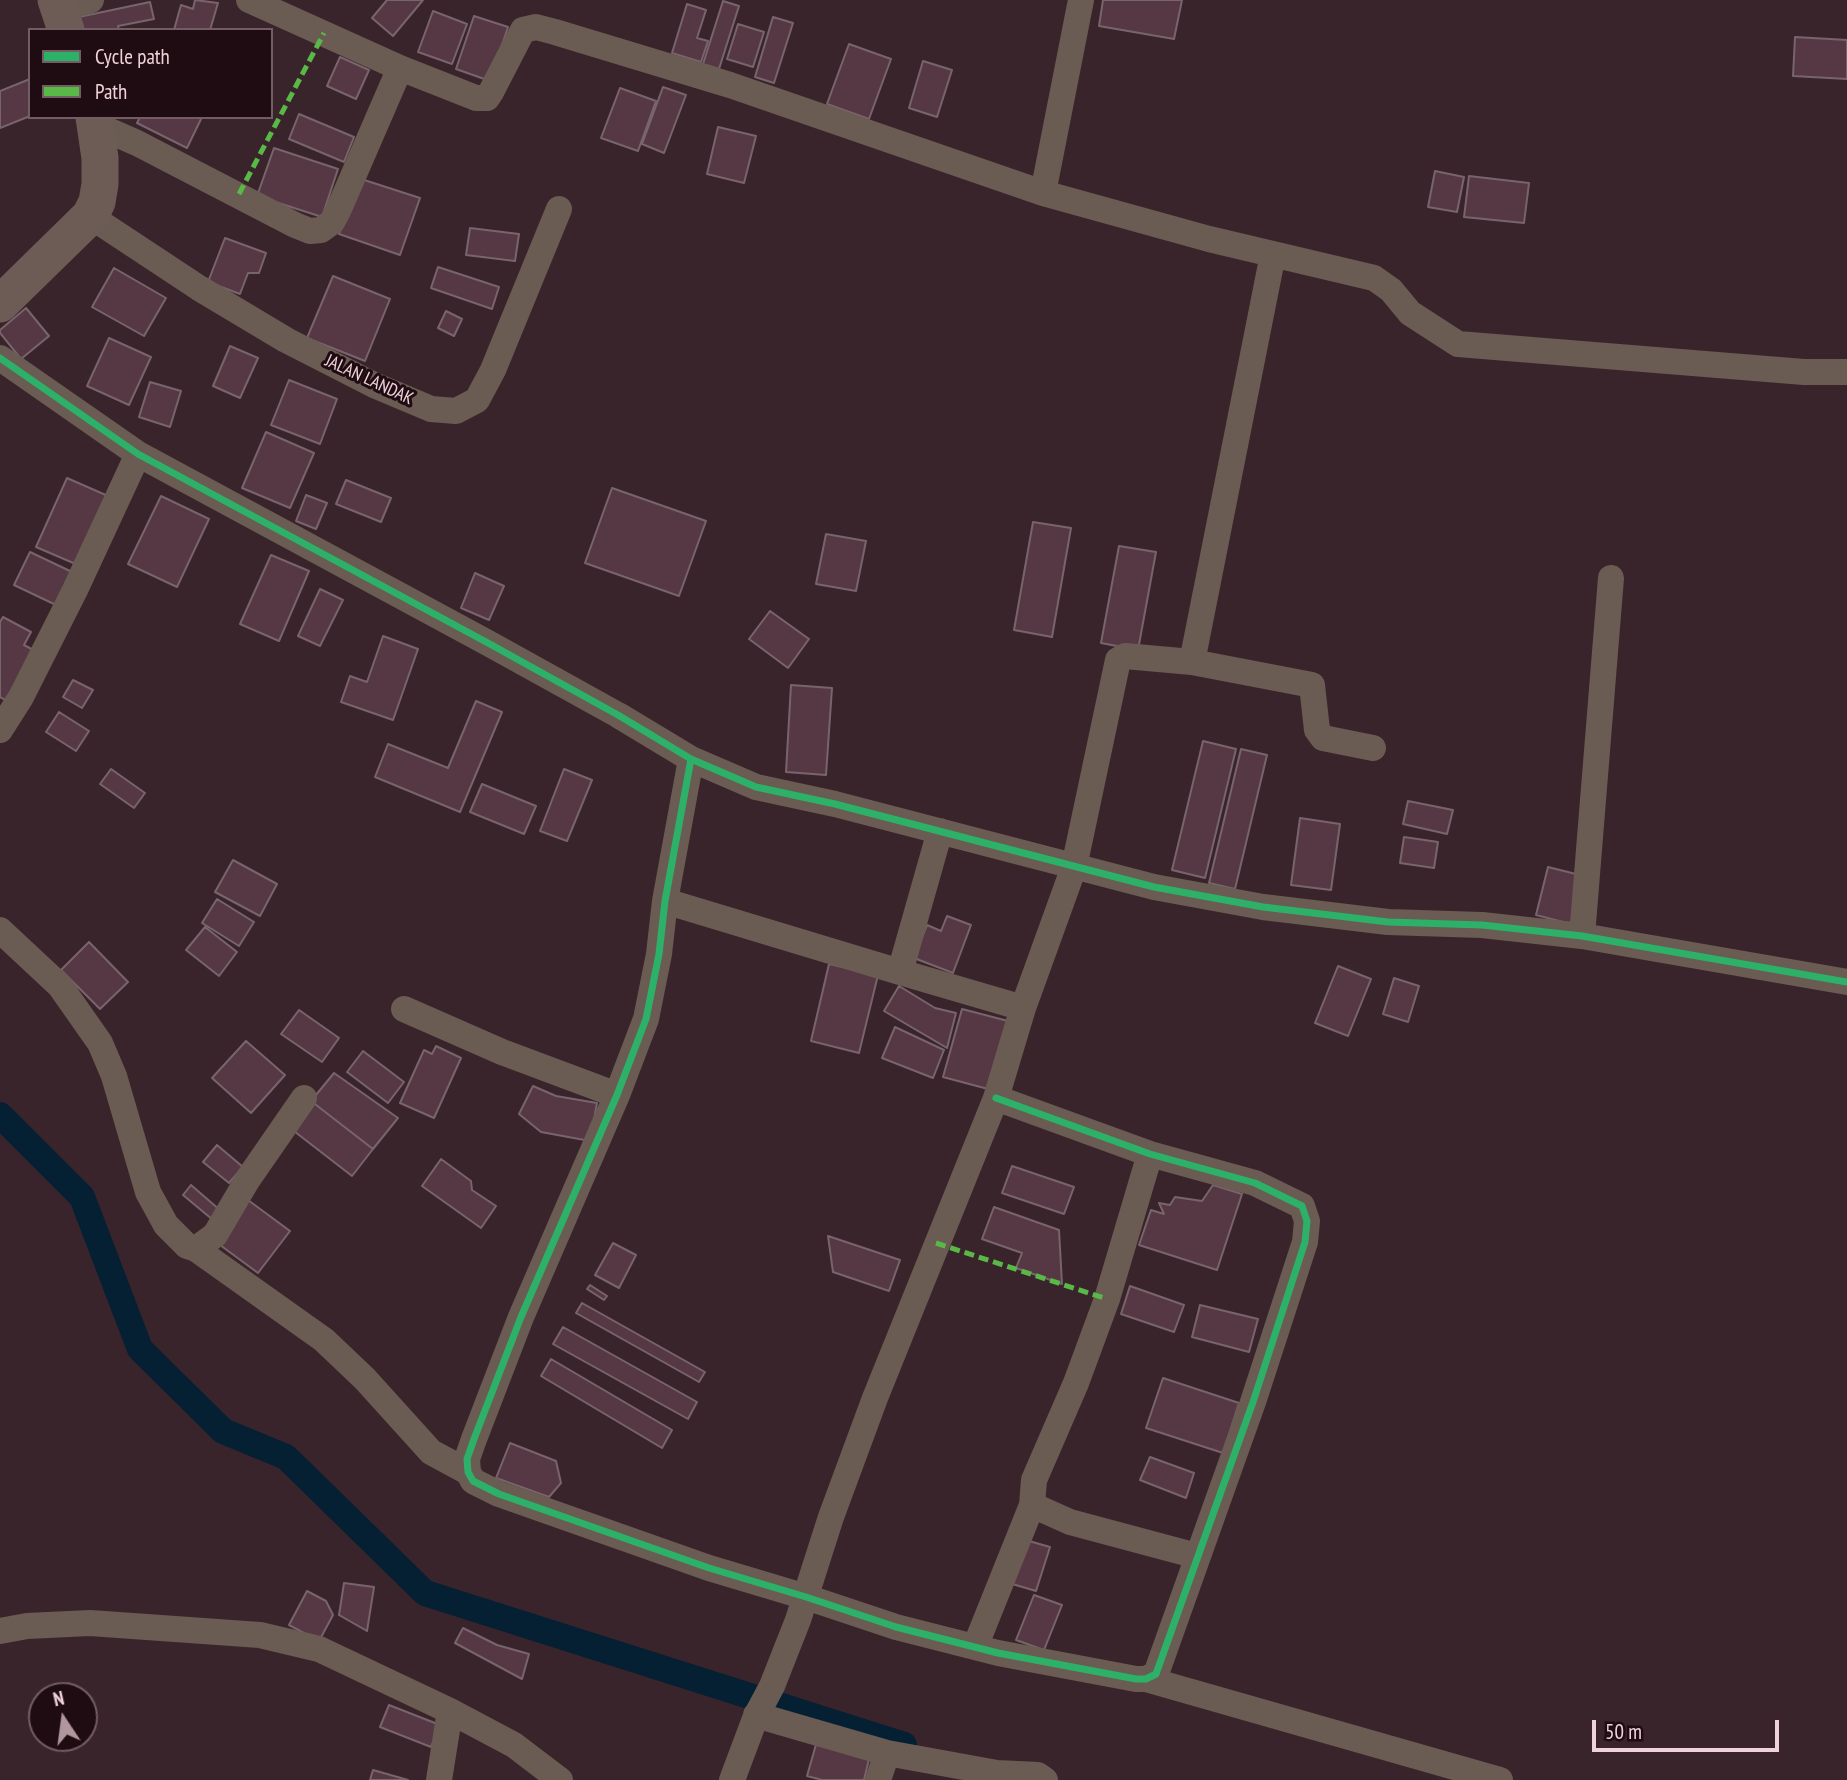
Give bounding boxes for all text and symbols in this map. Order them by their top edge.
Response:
legend [28,28,273,119]
text: Cycle path [95,43,170,70]
text: Path [95,78,127,105]
street label: JALAN LANDAK [322,350,416,410]
north arrow [28,1682,98,1752]
text: N [51,1686,66,1711]
scale bar [1595,1706,1782,1750]
text: 50 m [1605,1718,1642,1745]

